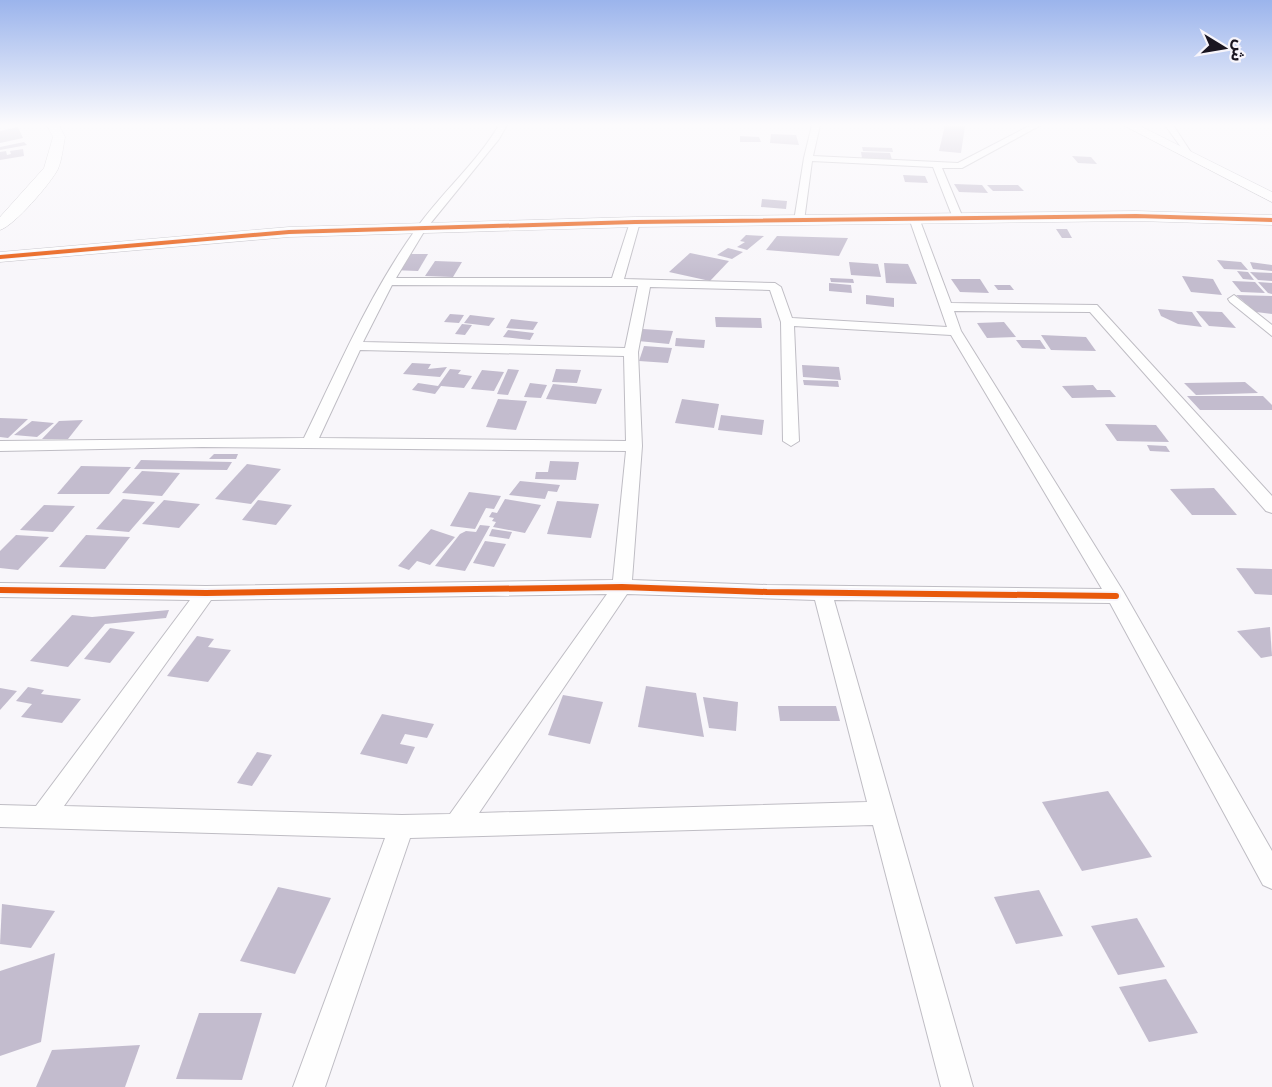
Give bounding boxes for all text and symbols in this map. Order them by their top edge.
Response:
north arrow [1194,18,1254,78]
text: ش [1227,38,1249,63]

